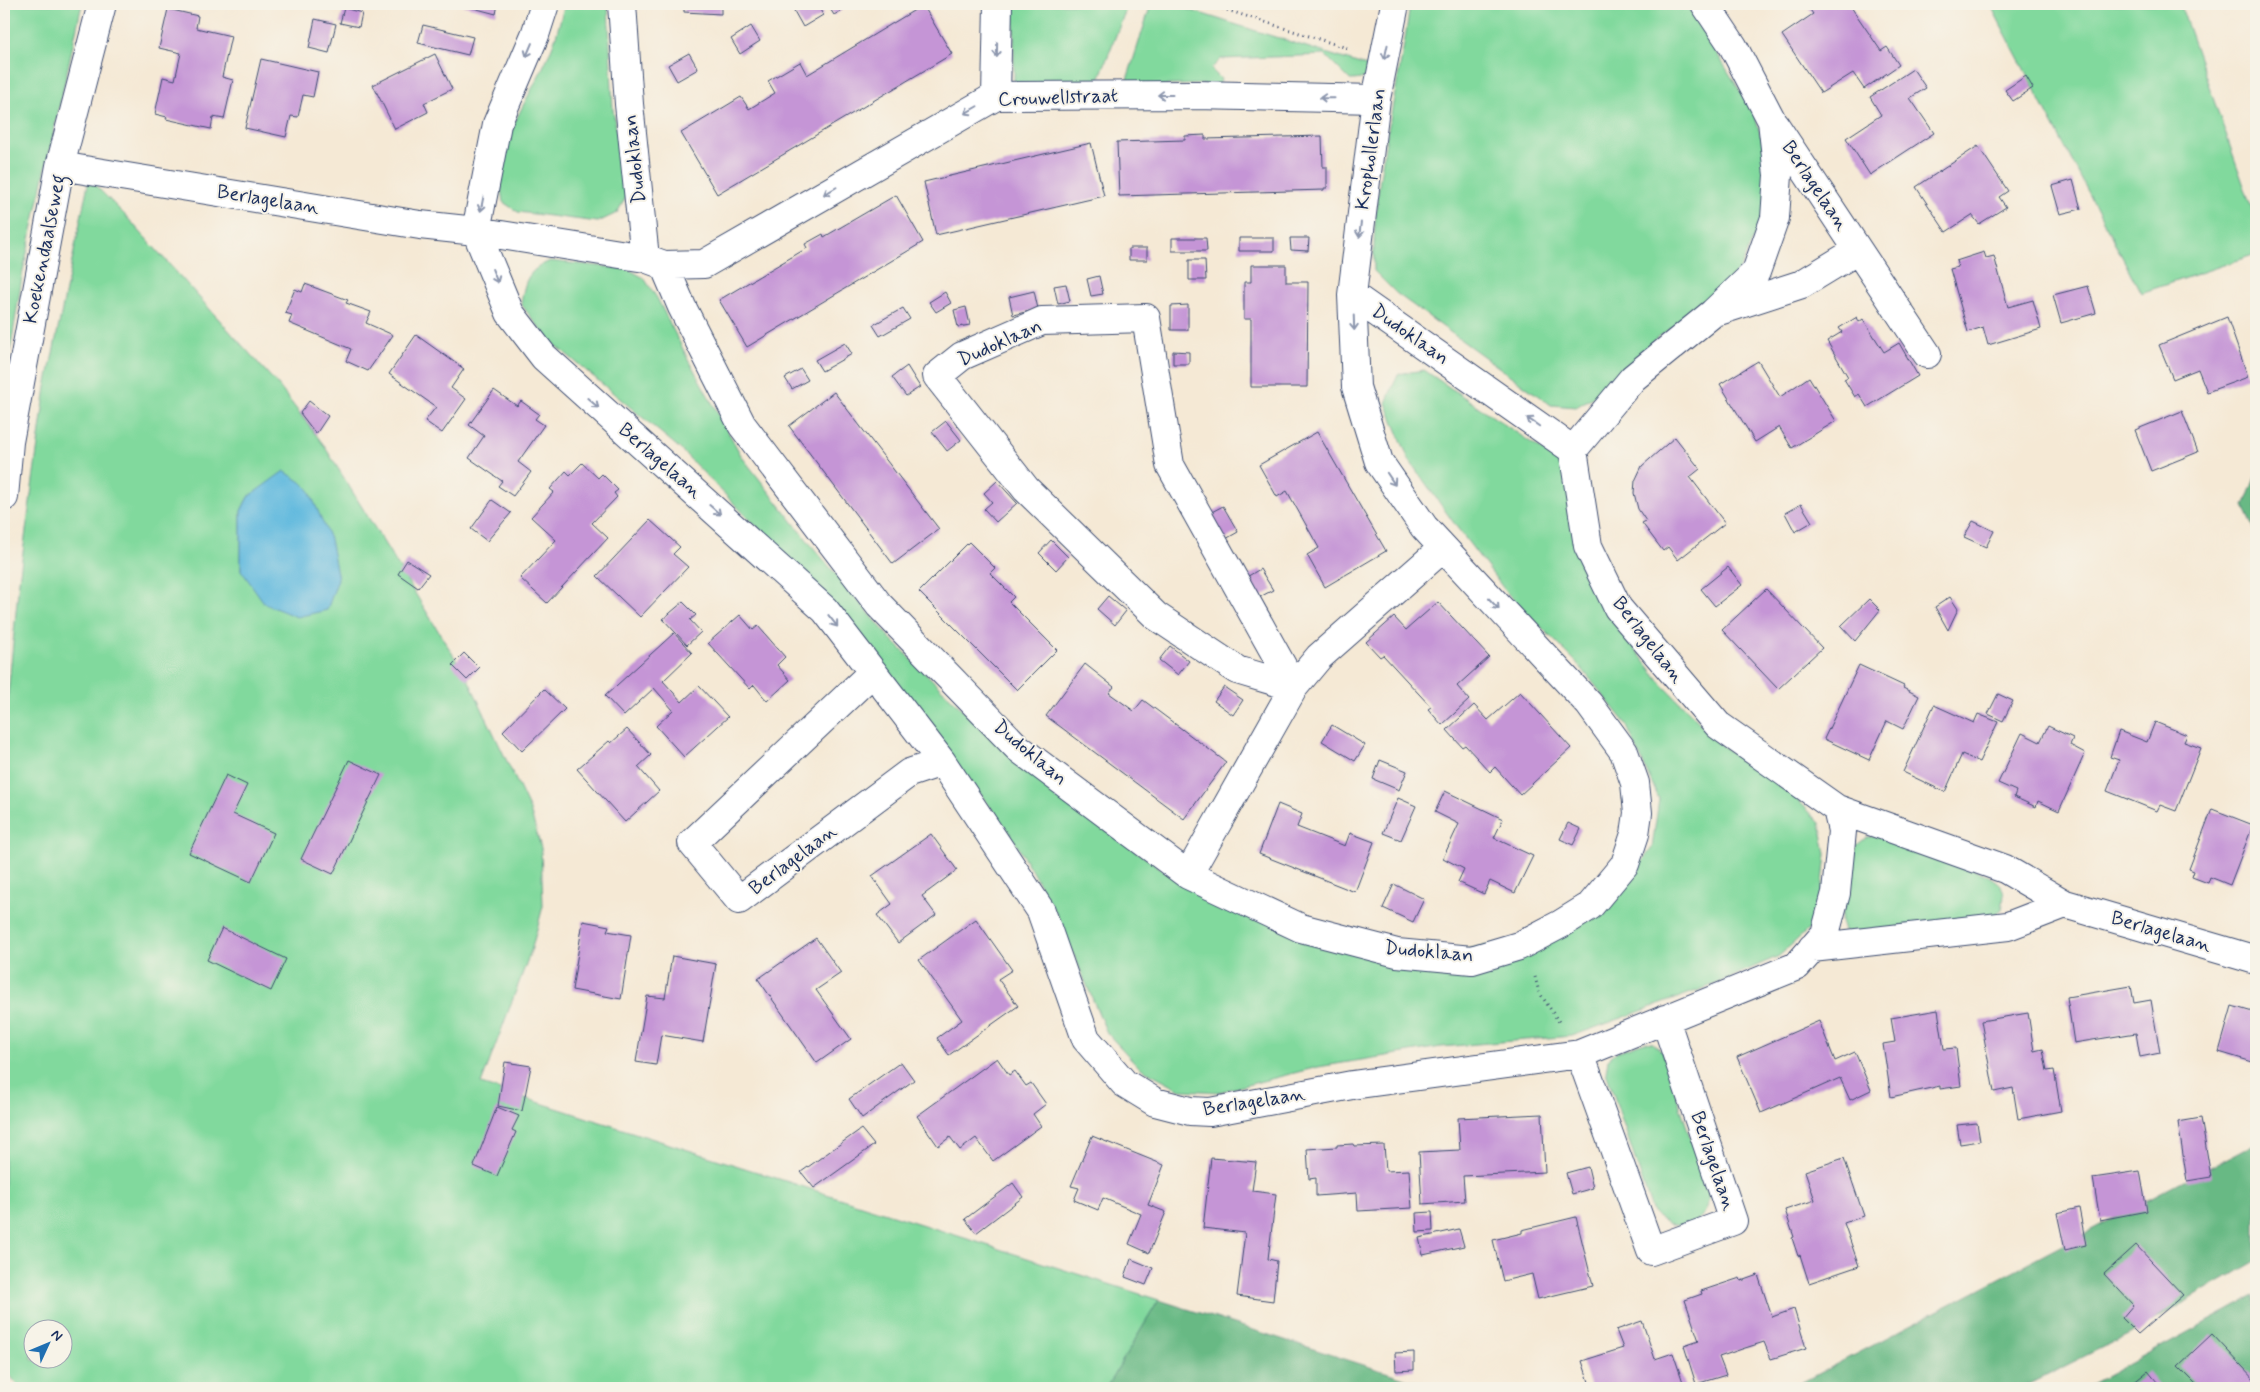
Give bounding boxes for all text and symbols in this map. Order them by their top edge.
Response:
one-way arrow [524,42,533,57]
one-way arrow [992,42,1002,58]
one-way arrow [1381,43,1390,59]
street label: Crouwellstraat [998,82,1118,114]
street label: Krophollerlaan [1349,86,1393,212]
one-way arrow [1157,90,1174,100]
one-way arrow [1320,93,1336,103]
one-way arrow [965,106,979,116]
street label: Dudoklaan [617,113,653,205]
street label: Berlagelaan [1775,136,1855,237]
street label: Koekendaalseweg [17,172,75,326]
street label: Berlagelaan [215,179,321,221]
one-way arrow [824,187,838,197]
one-way arrow [476,196,486,212]
one-way arrow [1355,221,1365,237]
one-way arrow [491,268,500,283]
street label: Dudoklaan [1366,298,1454,372]
street label: Dudoklaan [954,312,1046,374]
one-way arrow [1349,315,1358,331]
one-way arrow [587,397,600,408]
street label: Berlagelaan [612,417,708,505]
one-way arrow [1526,417,1540,427]
one-way arrow [1386,472,1396,486]
one-way arrow [709,504,722,515]
street label: Berlagelaan [1606,591,1691,689]
one-way arrow [1488,597,1500,610]
one-way arrow [828,614,839,627]
street label: Dudoklaan [987,714,1073,792]
street label: Berlagelaan [744,818,843,902]
street label: Berlagelaan [2108,905,2215,959]
street label: Dudoklaan [1383,935,1475,969]
street label: Berlagelaan [1201,1081,1307,1123]
street label: Berlagelaan [1683,1108,1743,1214]
north arrow [22,1320,72,1370]
text: N [47,1326,66,1345]

